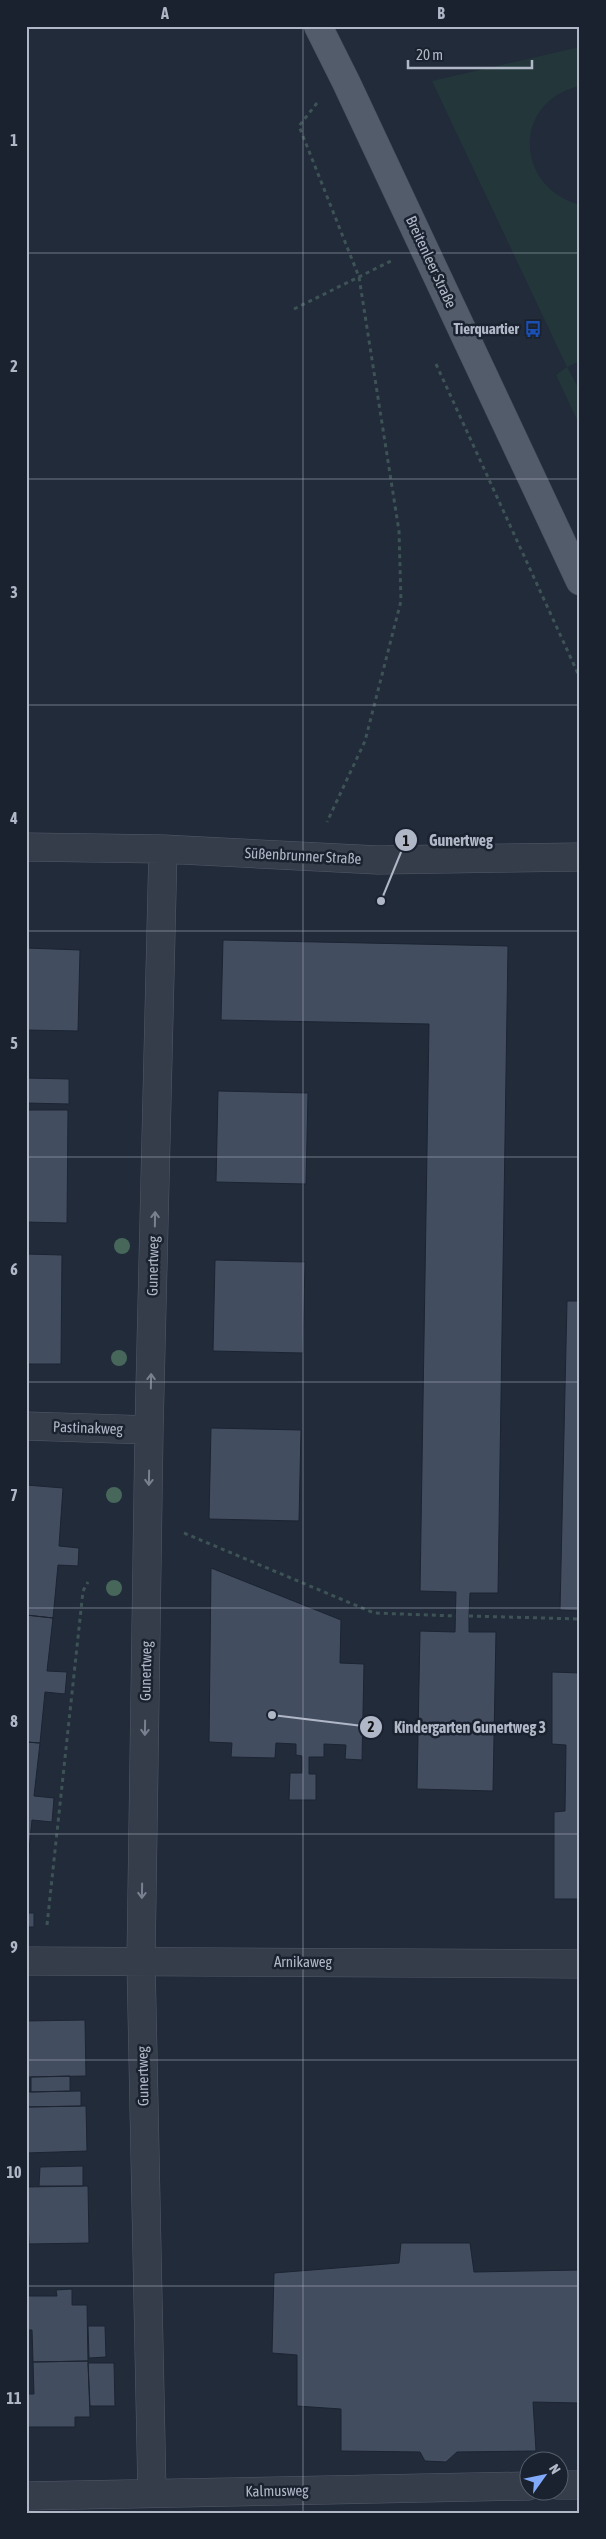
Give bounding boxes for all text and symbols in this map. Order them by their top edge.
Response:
text: A [160,4,169,22]
text: B [437,4,445,22]
scale bar [408,38,532,70]
text: 20 m [416,46,443,63]
text: 1 [10,131,18,149]
street label: Breitenleer Straße [403,213,460,311]
bus stop icon: Tierquartier [523,319,543,339]
place label: Tierquartier [453,320,520,337]
text: 2 [10,357,18,375]
text: 3 [10,583,18,601]
text: 4 [9,809,18,827]
callout: Gunertweg [394,825,503,856]
text: Gunertweg [429,831,493,849]
text: 1 [402,832,410,849]
street label: Süßenbrunner Straße [244,844,362,867]
text: 5 [10,1034,18,1052]
one-way arrow [150,1211,159,1227]
street label: Gunertweg [143,1235,162,1296]
text: 6 [10,1260,18,1278]
one-way arrow [146,1373,155,1389]
street label: Pastinakweg [53,1418,124,1437]
one-way arrow [144,1470,154,1486]
text: 7 [10,1486,18,1504]
street label: Gunertweg [136,1640,155,1701]
text: 8 [10,1712,18,1730]
callout: Kindergarten Gunertweg 3 [359,1712,556,1743]
text: 2 [367,1718,375,1735]
text: Kindergarten Gunertweg 3 [394,1718,546,1736]
one-way arrow [140,1720,150,1736]
one-way arrow [138,1883,147,1899]
text: 9 [10,1938,18,1956]
street label: Arnikaweg [274,1953,333,1970]
street label: Gunertweg [133,2045,152,2106]
text: 10 [6,2163,22,2181]
text: 11 [6,2389,22,2407]
north arrow [518,2452,568,2502]
text: N [546,2461,564,2477]
street label: Kalmusweg [245,2481,309,2500]

